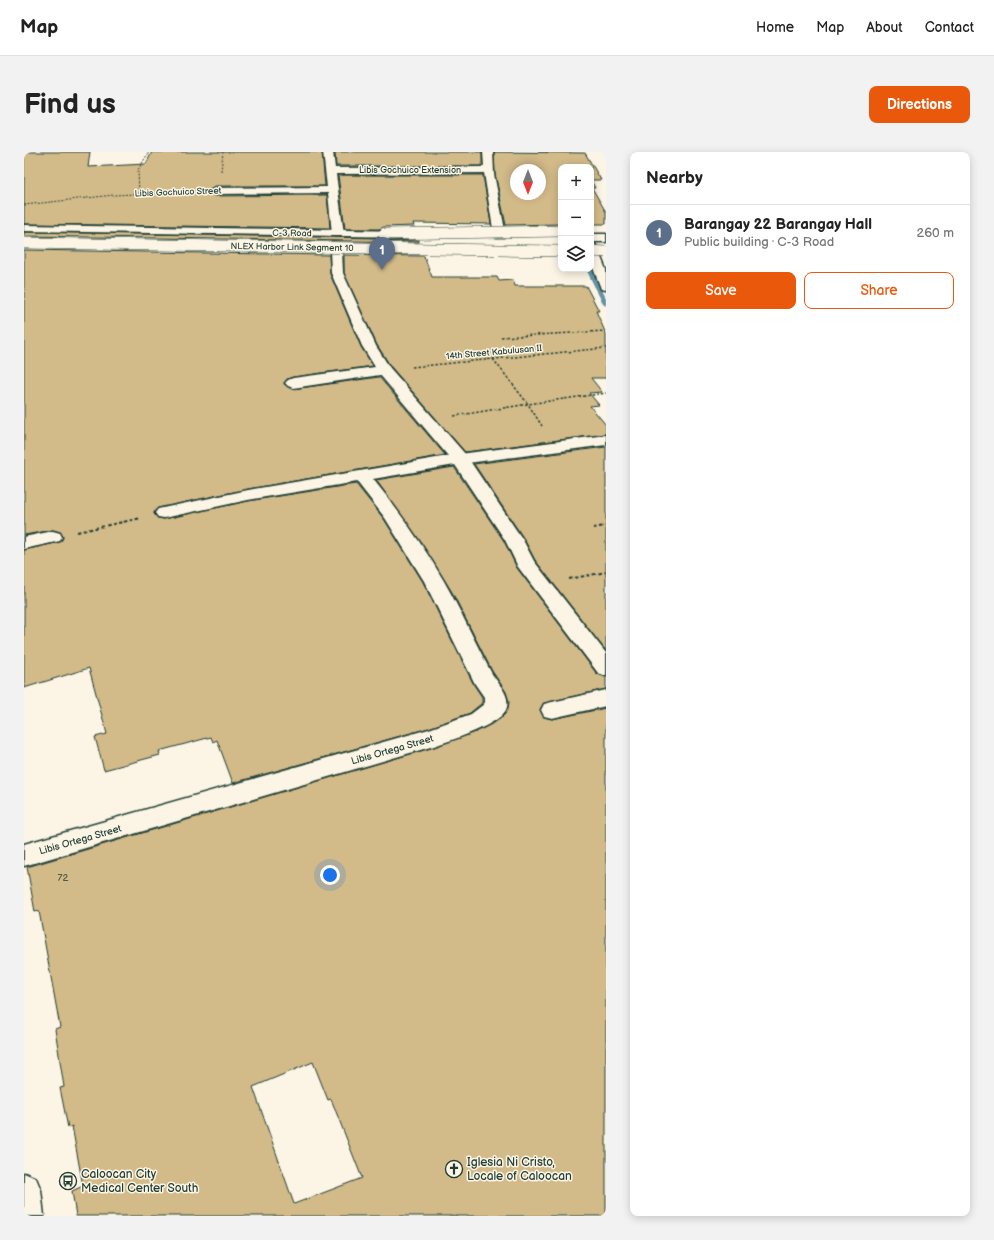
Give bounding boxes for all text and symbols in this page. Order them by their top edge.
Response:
text: Map [20,16,58,39]
text: Home [756,19,794,36]
text: Map [816,19,844,36]
text: About [866,19,903,36]
text: Contact [925,19,974,36]
button: Directions [869,86,970,123]
text: Find us [24,88,116,121]
north arrow [510,164,546,200]
map controls [558,164,594,272]
button: + [558,164,594,200]
street label: Libis Gochuico Extension [359,165,461,176]
text: Nearby [646,168,703,188]
street label: Libis Gochuico Street [134,185,222,200]
button: − [558,200,594,236]
text: Barangay 22 Barangay Hall [684,215,872,234]
text: 1 [656,225,662,241]
text: 260 m [916,225,954,241]
street label: C-3 Road [272,228,312,239]
text: Public building · C-3 Road [684,234,834,250]
button: layers [558,236,594,272]
pin: 1 [369,237,395,270]
street label: NLEX Harbor Link Segment 10 [230,241,354,254]
button: Save [646,272,796,309]
button: Share [804,272,954,309]
street label: 14th Street Kabulusan II [445,343,543,362]
street label: Libis Ortega Street [350,732,435,767]
street label: Libis Ortega Street [38,822,123,857]
your location [320,865,340,885]
house number: 72 [58,872,69,884]
place label: Iglesia Ni Cristo, Locale of Caloocan [467,1155,572,1184]
church icon: Iglesia Ni Cristo, Locale of Caloocan [444,1159,464,1179]
place label: Caloocan City Medical Center South [81,1167,199,1196]
bus stop icon: Caloocan City Medical Center South [58,1171,78,1191]

